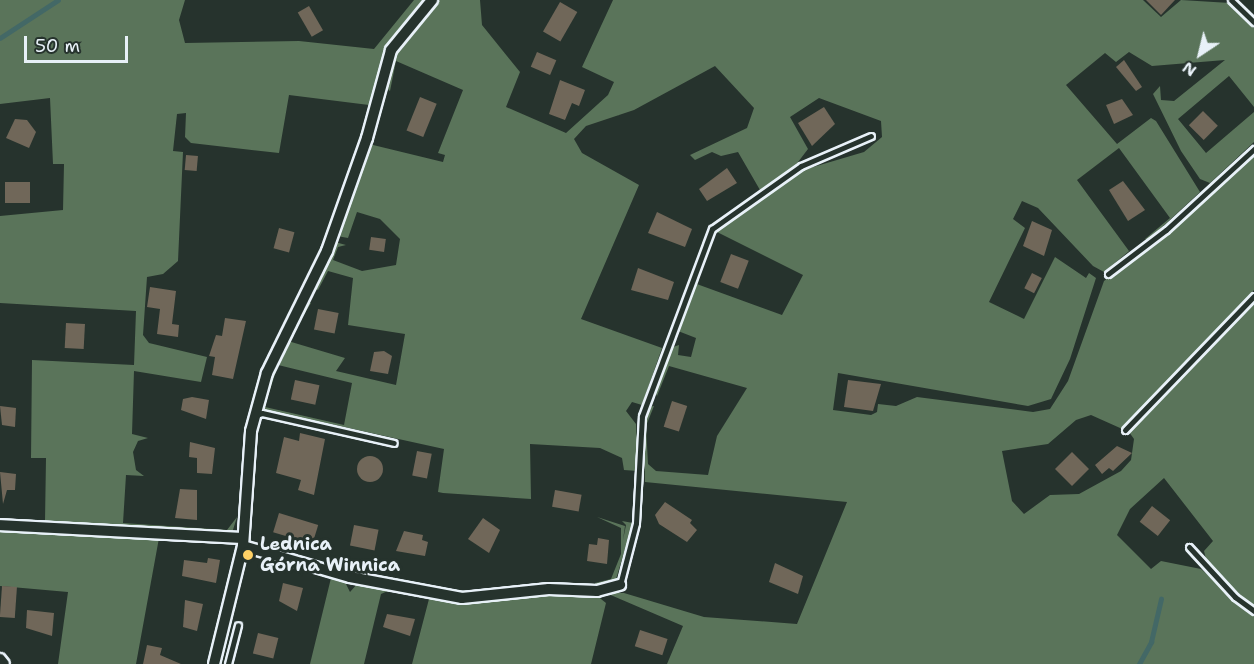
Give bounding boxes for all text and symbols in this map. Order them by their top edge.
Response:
scale bar [27,24,130,62]
north arrow [1170,24,1230,84]
text: 50 m [35,34,80,58]
text: N [1178,57,1201,81]
place label: Lednica Górna Winnica [260,534,400,576]
marker: Lednica Górna Winnica [241,548,255,562]

